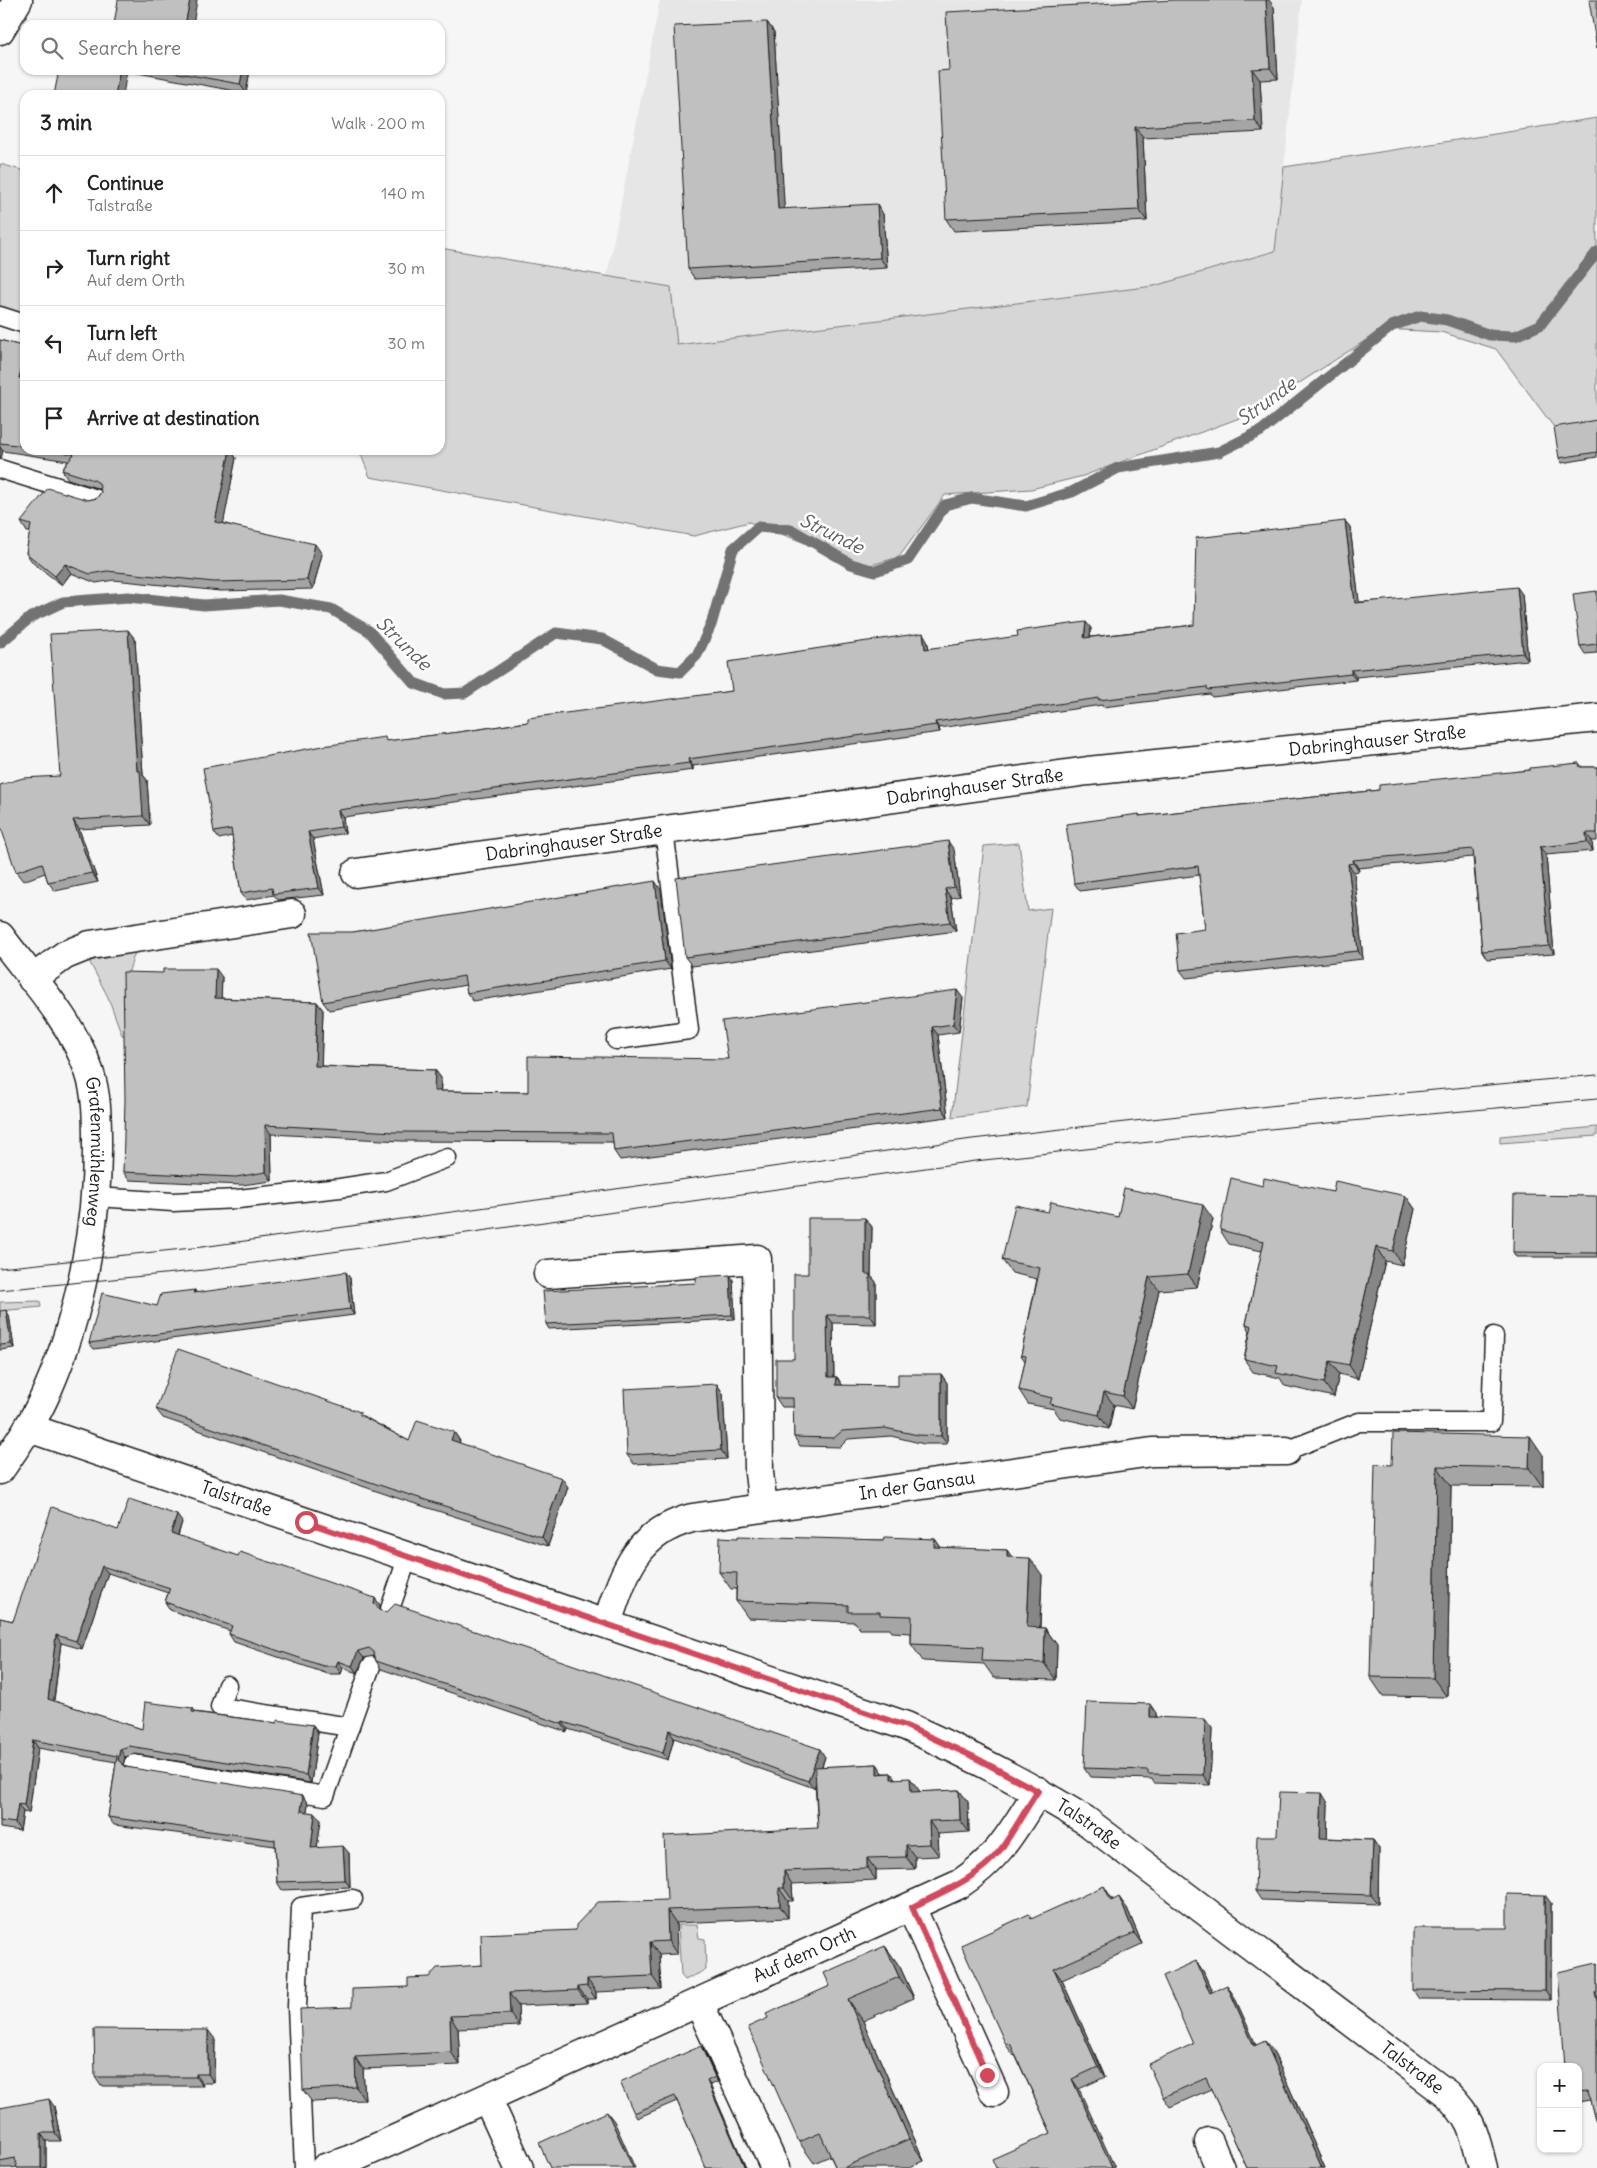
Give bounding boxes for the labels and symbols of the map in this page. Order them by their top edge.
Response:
water label: Strunde [1232,370,1302,431]
water label: Strunde [796,507,869,559]
water label: Strunde [371,611,438,676]
street label: Dabringhauser Straße [1287,720,1467,761]
street label: Dabringhauser Straße [885,763,1065,810]
street label: Dabringhauser Straße [484,818,664,866]
street label: Grafenmühlenweg [80,1074,109,1228]
street label: In der Gansau [857,1466,976,1505]
street label: Talstraße [198,1475,275,1521]
route start [295,1511,318,1534]
street label: Talstraße [1052,1793,1126,1854]
street label: Auf dem Orth [749,1921,859,1987]
street label: Talstraße [1376,2036,1449,2099]
route end [976,2064,999,2087]

